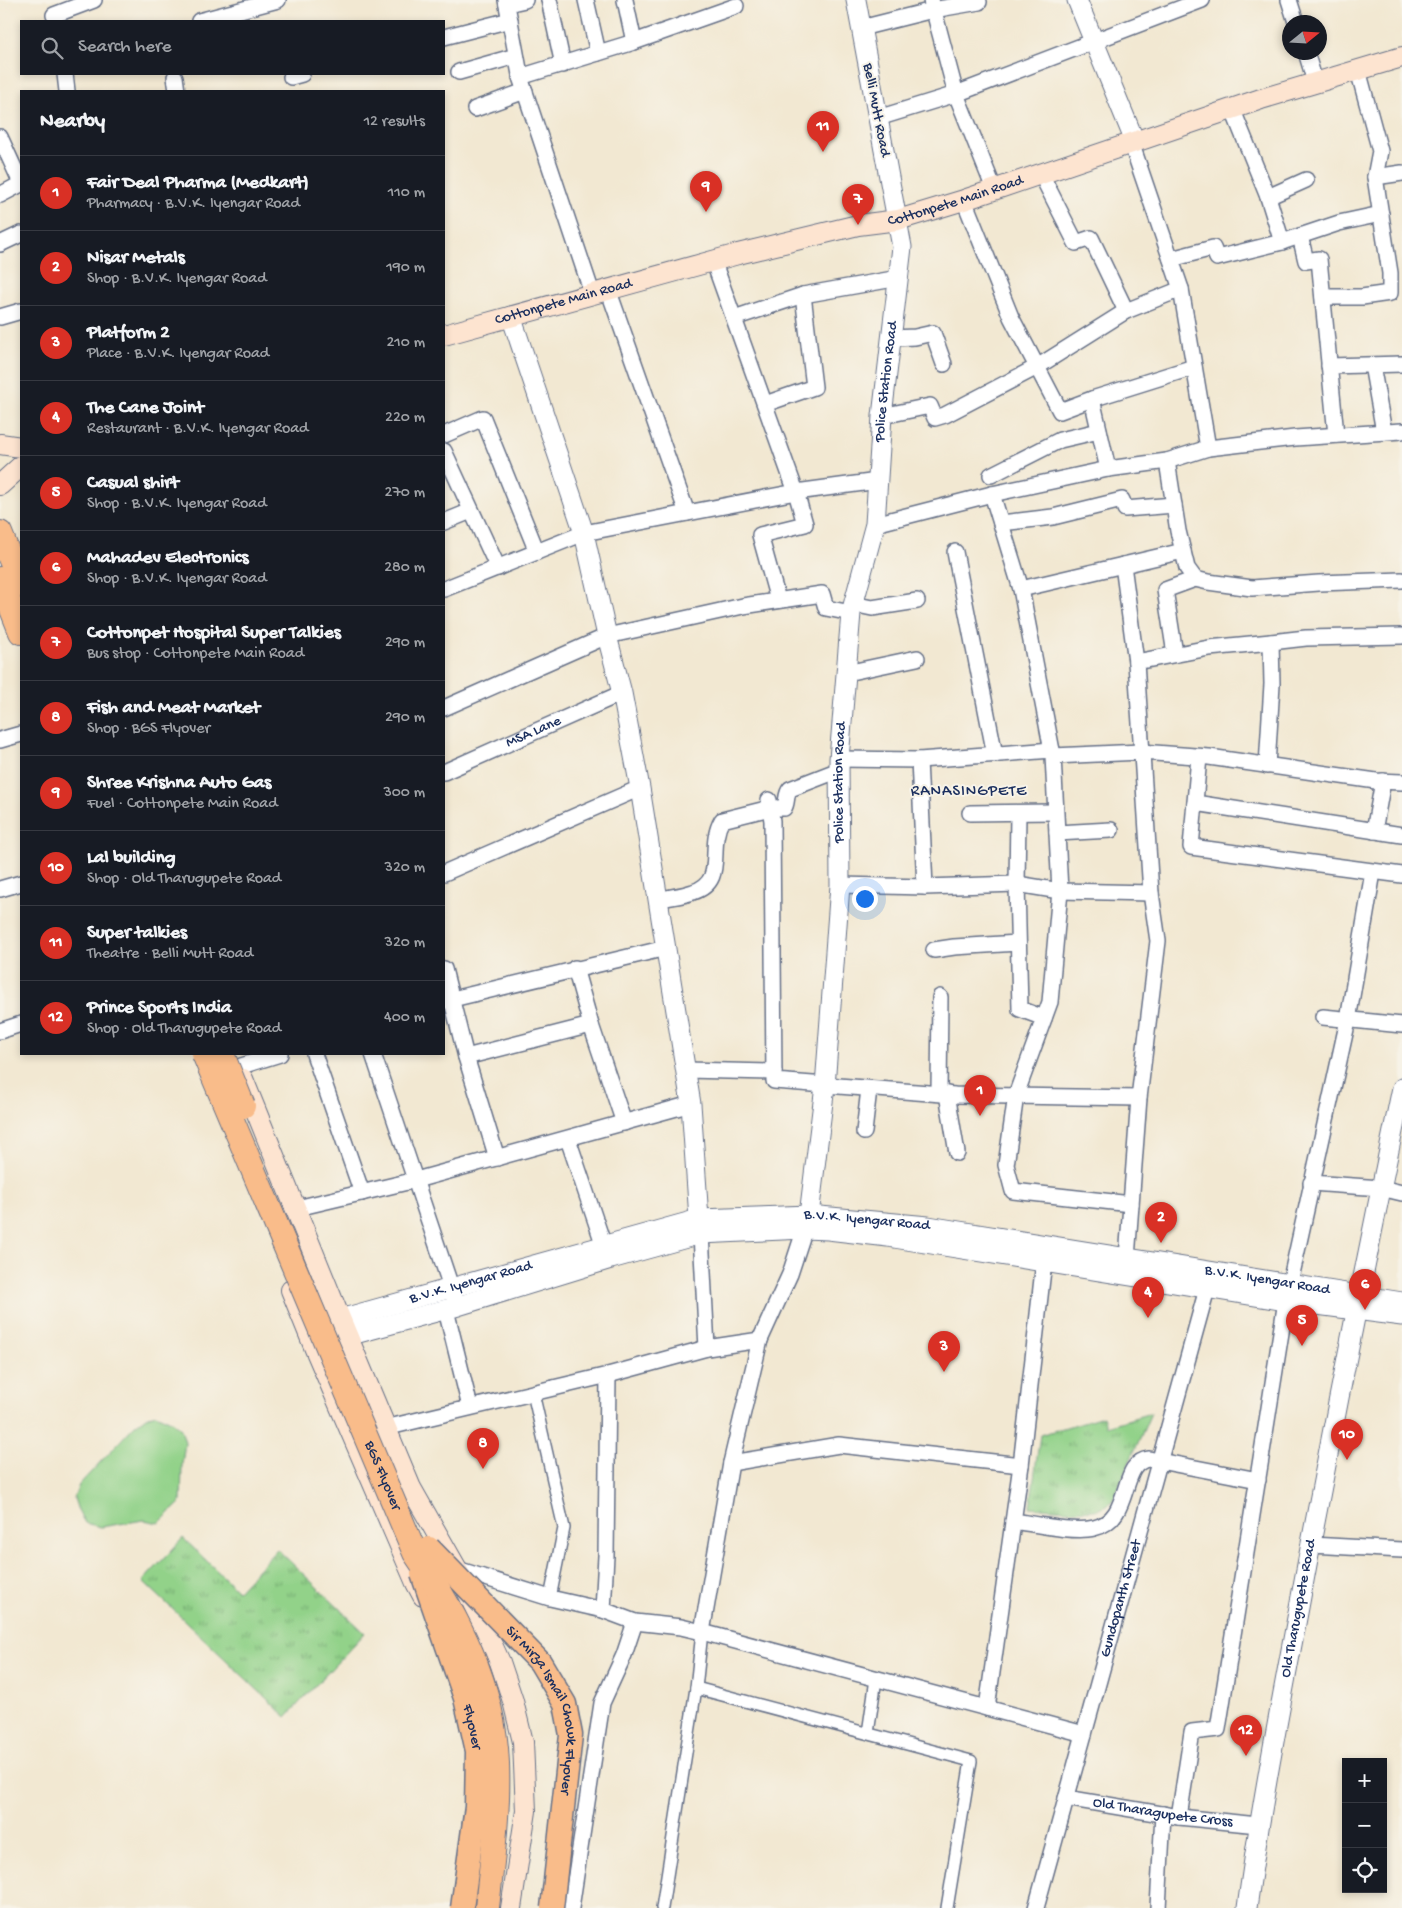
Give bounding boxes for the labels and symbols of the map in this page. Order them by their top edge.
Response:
north arrow [1282,15,1327,60]
street label: Belli Mutt Road [858,61,894,159]
pin: 11 [807,111,839,152]
pin: 9 [690,171,722,212]
street label: Cottonpete Main Road [887,171,1027,230]
pin: 7 [842,184,874,225]
street label: Cottonpete Main Road [493,274,635,329]
street label: Police Station Road [871,319,902,444]
street label: MSA Lane [503,712,564,752]
street label: Police Station Road [830,720,851,844]
district label: RANASINGPETE [911,783,1027,802]
your location [852,886,878,912]
pin: 1 [964,1075,996,1116]
pin: 2 [1145,1202,1177,1243]
street label: B.V.K. Iyengar Road [802,1206,932,1235]
street label: B.V.K. Iyengar Road [407,1257,535,1308]
street label: B.V.K. Iyengar Road [1202,1261,1332,1299]
pin: 6 [1349,1269,1381,1310]
pin: 4 [1132,1277,1164,1318]
pin: 5 [1286,1305,1318,1346]
pin: 3 [928,1331,960,1372]
pin: 10 [1331,1419,1363,1460]
pin: 8 [467,1428,499,1469]
street label: BGS Flyover [359,1438,406,1515]
street label: Gundopanth Street [1097,1536,1147,1659]
street label: Old Tharugupete Road [1277,1537,1321,1679]
street label: Sir Mirza Ismail Chowk Flyover [501,1622,581,1797]
street label: Flyover [458,1702,486,1753]
pin: 12 [1230,1715,1262,1756]
street label: Old Tharagupete Cross [1092,1794,1234,1831]

